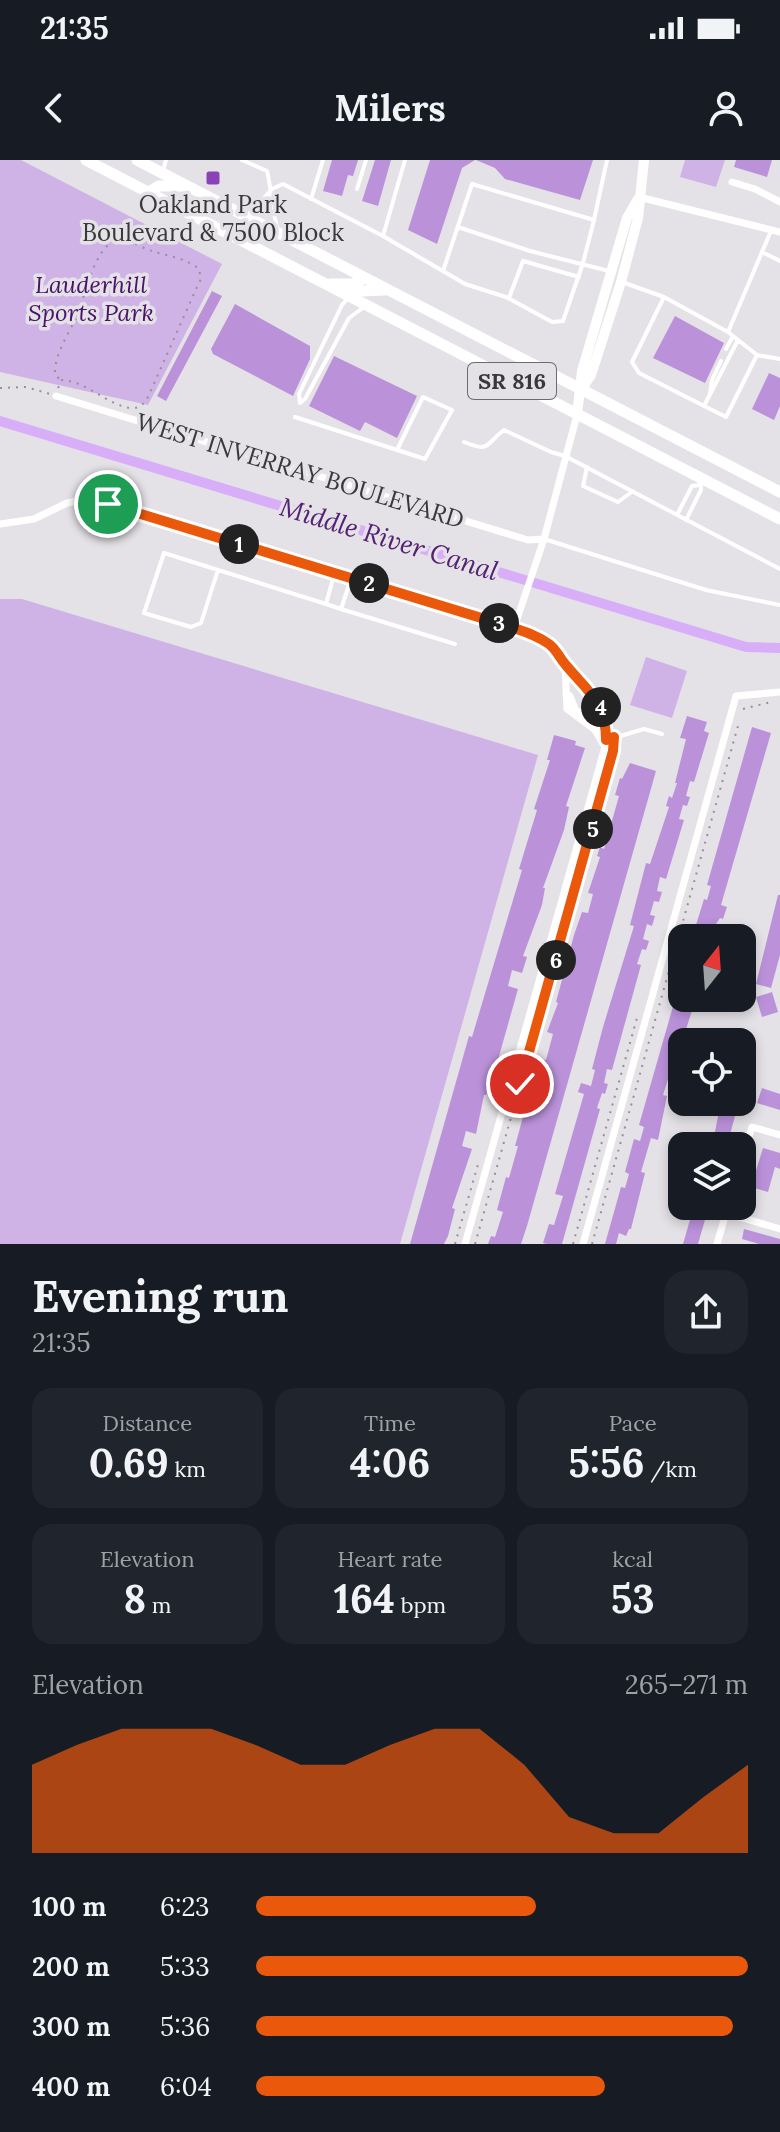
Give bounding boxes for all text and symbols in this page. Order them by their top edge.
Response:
text: 21:35 [40,9,109,47]
text: Milers [334,85,446,131]
icon: back [32,86,76,130]
icon: person [704,86,748,130]
marker: Oakland Park Boulevard & 7500 Block [204,169,222,187]
place label: Oakland Park Boulevard & 7500 Block [82,189,344,248]
park label: Lauderhill Sports Park [28,269,154,328]
road number: SR 816 [468,363,556,399]
street label: WEST INVERRAY BOULEVARD [132,406,468,535]
pin [74,470,142,538]
icon: arrive [86,482,130,526]
water label: Middle River Canal [276,490,503,588]
pin: 1 [219,524,259,564]
text: 1 [235,530,243,558]
pin: 2 [349,563,389,603]
text: 2 [363,569,375,597]
pin: 3 [479,603,519,643]
text: 3 [493,609,505,637]
pin: 4 [581,687,621,727]
text: 4 [595,693,607,721]
pin: 5 [573,809,613,849]
text: 5 [587,815,599,843]
north arrow [668,924,756,1012]
map controls [668,924,756,1220]
pin: 6 [536,940,576,980]
text: 6 [550,946,562,974]
button: locate [668,1028,756,1116]
pin [486,1050,554,1118]
icon: check [498,1062,542,1106]
button: layers [668,1132,756,1220]
text: Evening run [32,1268,289,1324]
button: share [664,1270,748,1354]
text: 21:35 [32,1326,91,1359]
text: Distance [103,1409,192,1437]
text: Time [364,1409,416,1437]
text: Pace [609,1409,657,1437]
text: 0.69 [89,1437,169,1488]
text: 4:06 [350,1437,430,1488]
text: 5:56 [568,1437,645,1488]
text: km [169,1455,206,1483]
text: /km [645,1455,697,1483]
text: Elevation [100,1545,195,1573]
text: Heart rate [338,1545,442,1573]
text: kcal [612,1545,653,1573]
text: 8 [123,1573,146,1624]
text: 164 [334,1573,395,1624]
text: 53 [611,1573,655,1624]
text: m [146,1591,172,1619]
text: bpm [395,1591,446,1619]
text: Elevation [32,1668,144,1701]
text: 265–271 m [625,1668,748,1701]
text: 100 m [32,1890,106,1923]
text: 6:23 [160,1890,210,1923]
text: 200 m [32,1950,110,1983]
text: 5:33 [160,1950,210,1983]
text: 300 m [32,2010,110,2043]
text: 5:36 [160,2010,210,2043]
text: 400 m [32,2070,110,2103]
text: 6:04 [160,2070,212,2103]

